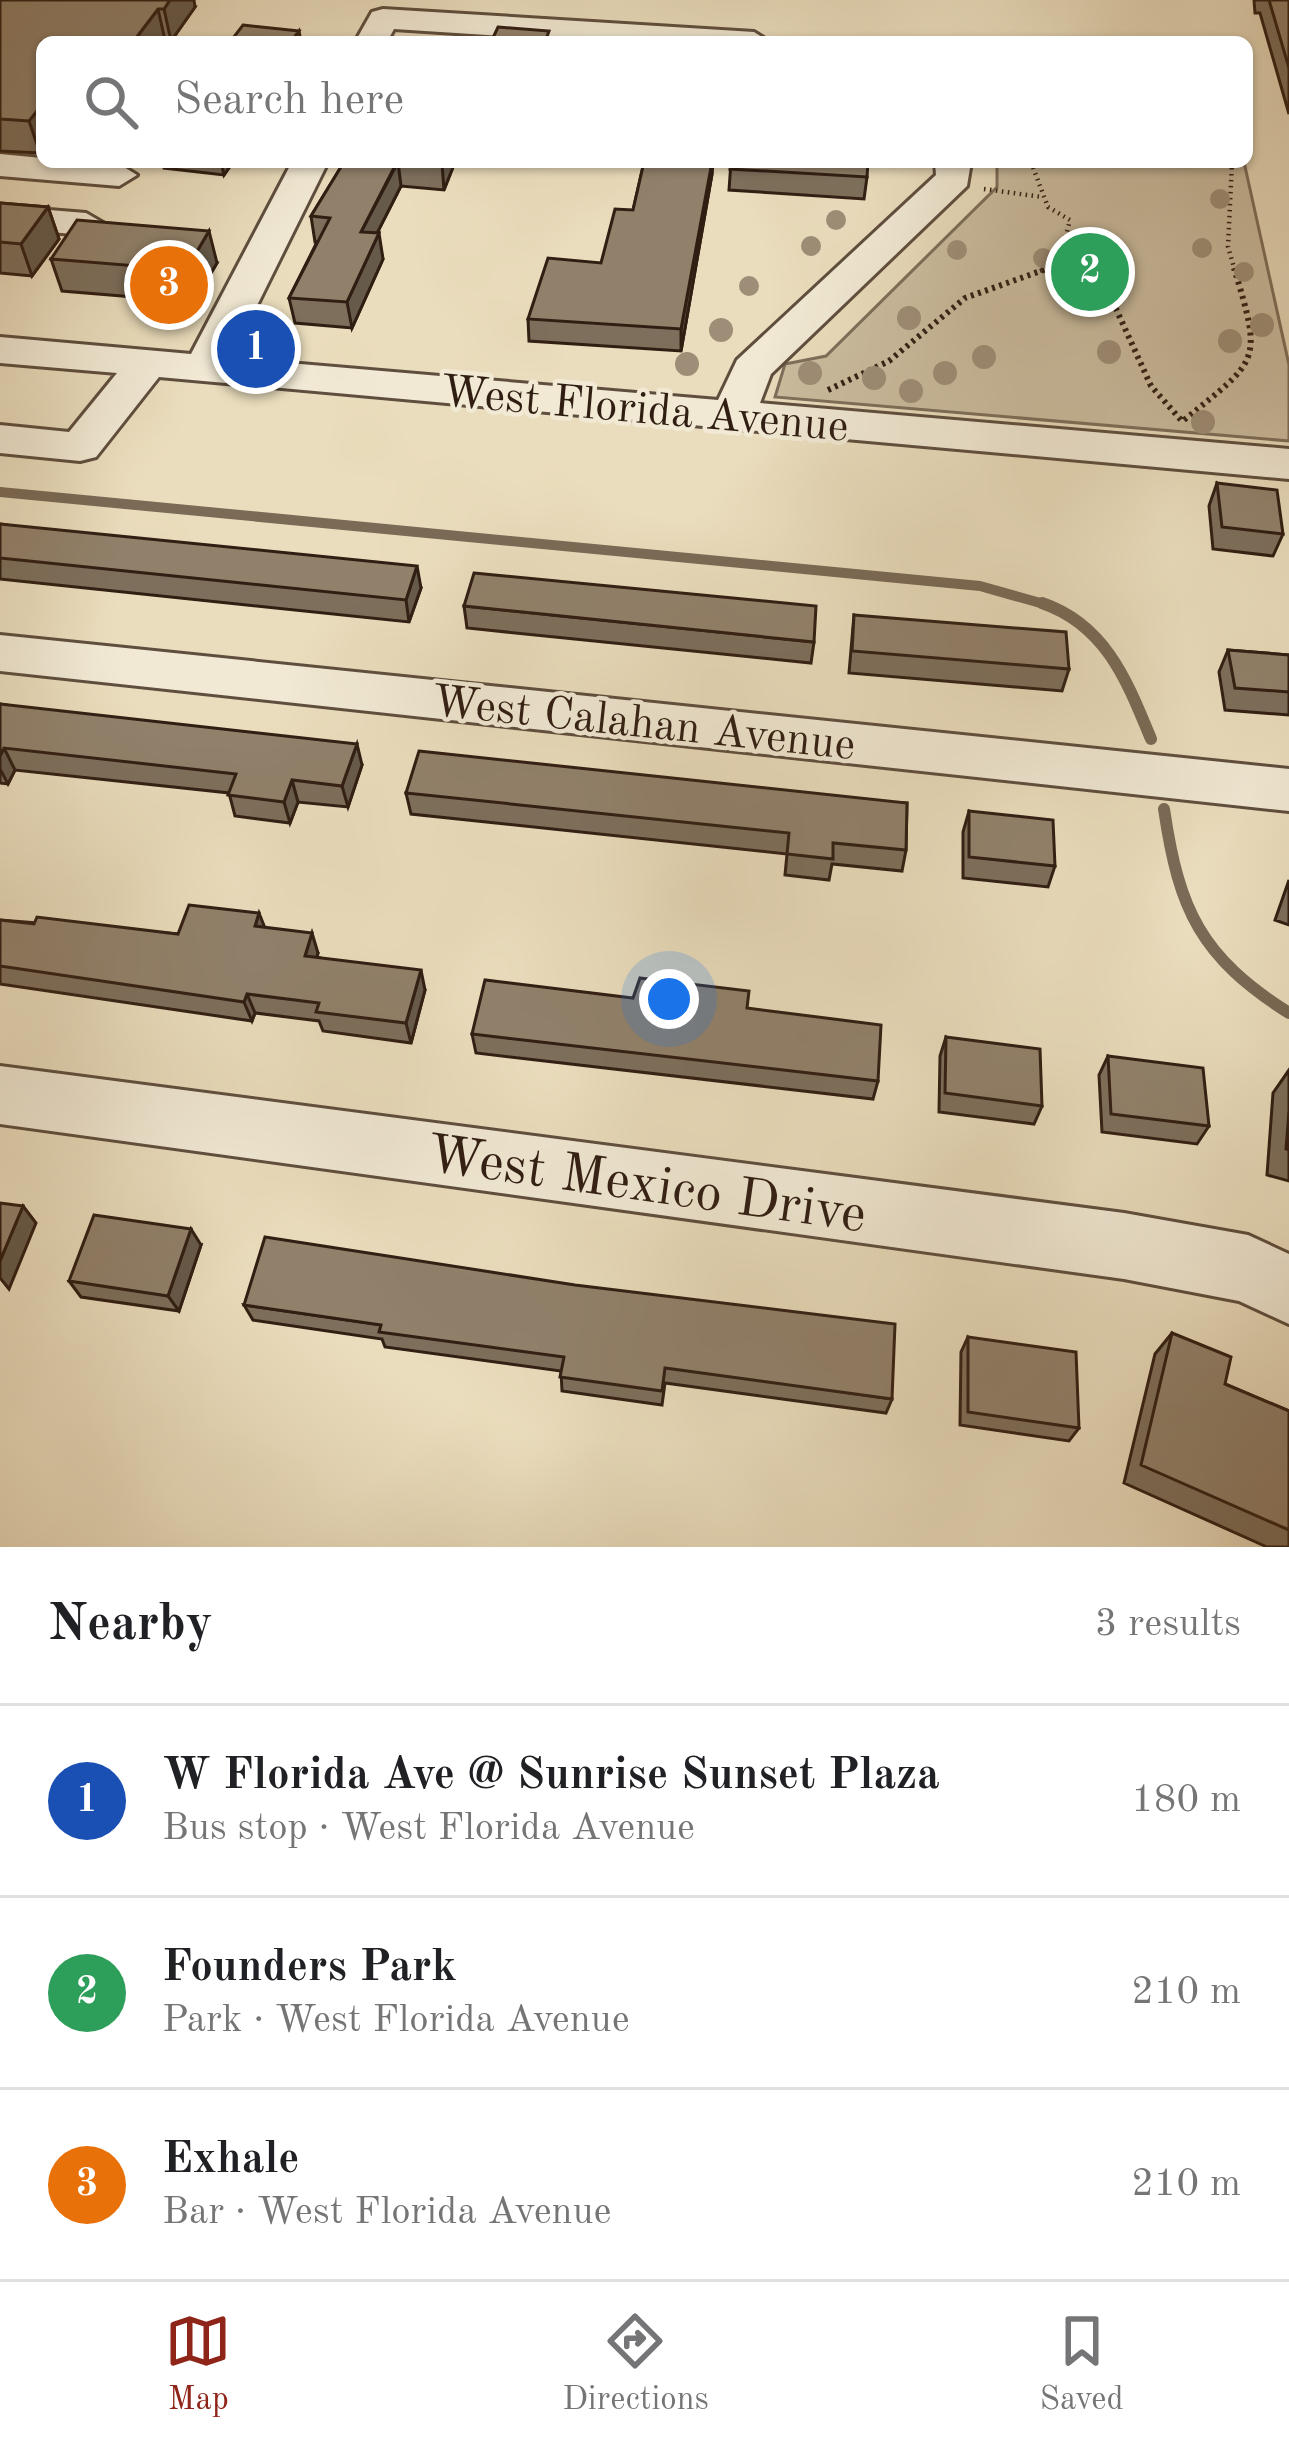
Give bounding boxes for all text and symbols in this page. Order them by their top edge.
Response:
search box [36,36,1253,168]
icon: search [78,69,144,135]
text: Search here [174,79,404,124]
pin: 2 [1051,227,1129,317]
pin: 3 [130,240,208,330]
pin: 1 [217,304,295,394]
street label: West Florida Avenue [439,371,850,452]
street label: West Calahan Avenue [430,681,858,770]
your location [639,969,699,1029]
street label: West Mexico Drive [423,1129,869,1244]
text: Nearby [48,1600,213,1651]
text: 3 results [1095,1605,1241,1644]
text: W Florida Ave @ Sunrise Sunset Plaza [162,1754,940,1799]
text: 1 [76,1781,98,1820]
text: 180 m [1131,1781,1241,1820]
text: Bus stop · West Florida Avenue [162,1809,695,1848]
text: Founders Park [162,1946,457,1991]
text: 2 [76,1973,98,2012]
text: 210 m [1131,1973,1241,2012]
text: Park · West Florida Avenue [162,2001,630,2040]
text: Exhale [162,2138,300,2183]
text: 3 [76,2165,98,2204]
text: 210 m [1131,2165,1241,2204]
text: Bar · West Florida Avenue [162,2193,611,2232]
tab: Map [165,2308,231,2421]
tab: Directions [562,2308,709,2421]
tab: Saved [1040,2308,1124,2421]

